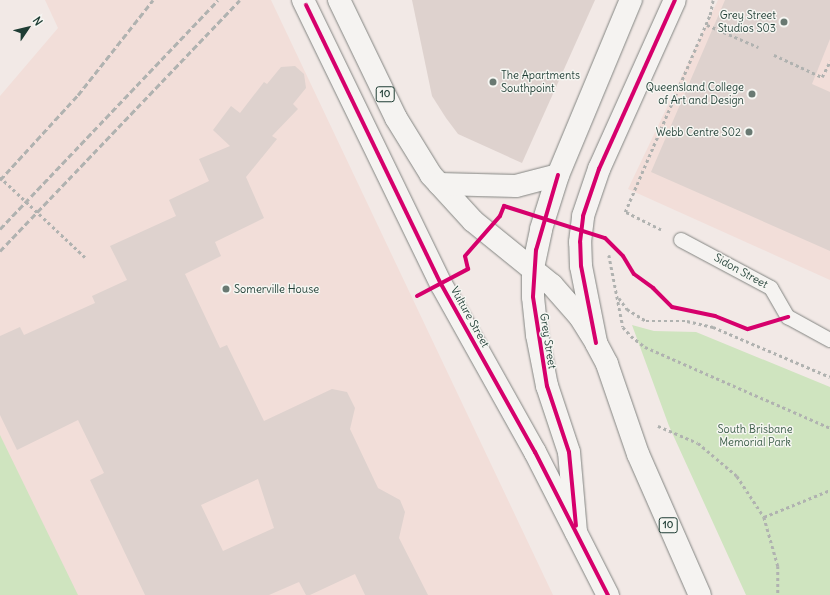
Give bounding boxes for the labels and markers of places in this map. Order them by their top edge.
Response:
place label: Grey Street Studios S03 [718,9,776,35]
marker: Grey Street Studios S03 [779,17,789,27]
place label: The Apartments Southpoint [501,69,580,95]
marker: The Apartments Southpoint [488,77,498,87]
place label: Queensland College of Art and Design [646,81,744,107]
marker: Queensland College of Art and Design [747,89,757,99]
place label: Webb Centre S02 [656,125,741,139]
marker: Webb Centre S02 [744,127,754,137]
place label: Somerville House [234,282,319,296]
marker: Somerville House [221,284,231,294]

